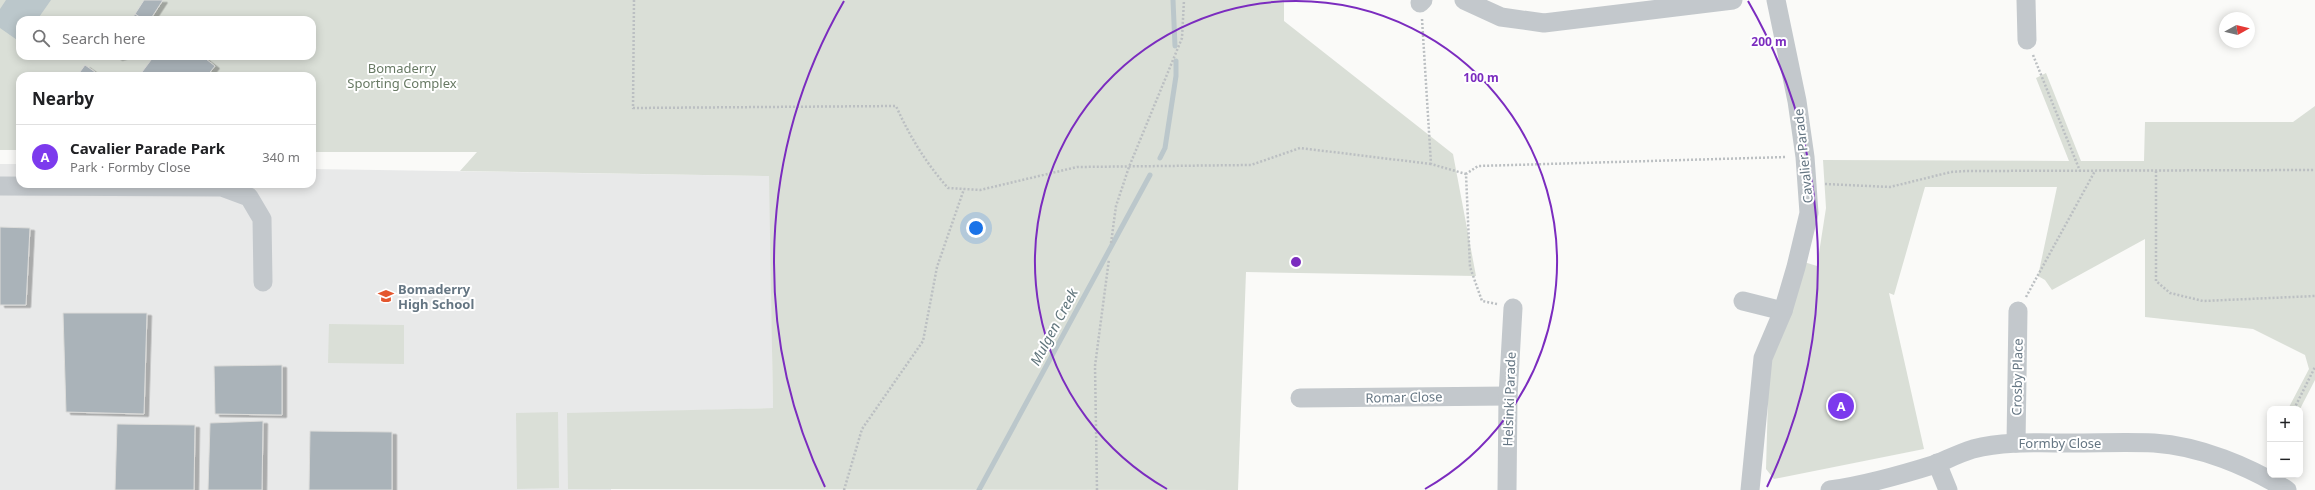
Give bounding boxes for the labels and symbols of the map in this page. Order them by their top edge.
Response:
north arrow [2219,12,2255,48]
text: 200 m [1751,33,1787,50]
park label: Bomaderry Sporting Complex [347,59,457,92]
text: 100 m [1463,69,1499,86]
street label: Cavalier Parade [1789,108,1817,204]
your location [966,218,986,238]
centre of rings [1289,255,1303,269]
place label: Bomaderry High School [398,280,474,313]
water label: Mulgen Creek [1025,284,1082,369]
school or university icon: Bomaderry High School [377,287,395,305]
street label: Crosby Place [2007,338,2027,416]
street label: Helsinki Parade [1498,351,1520,447]
street label: Romar Close [1365,387,1443,407]
pin: A [1828,391,1854,421]
street label: Formby Close [2019,434,2101,452]

